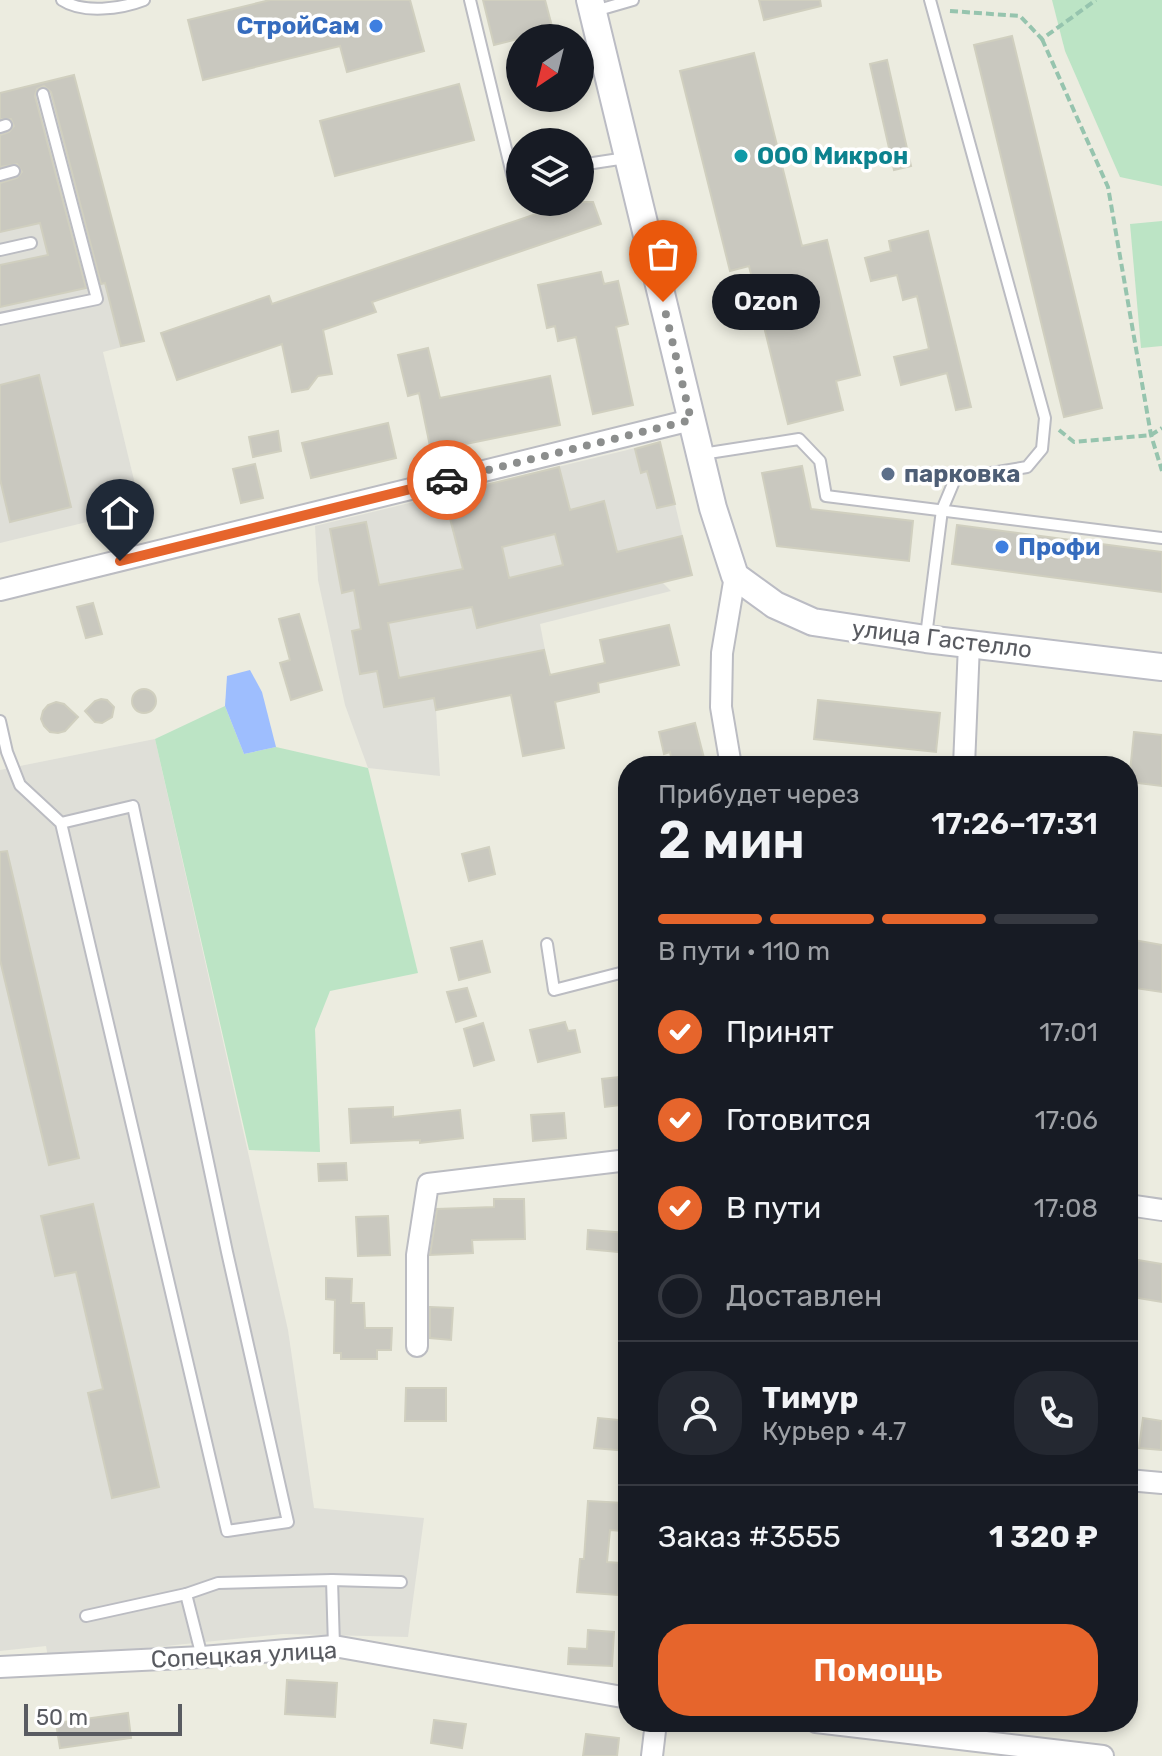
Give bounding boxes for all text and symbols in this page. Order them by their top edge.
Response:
place label: СтройСам [236,12,360,40]
marker: СтройСам [367,17,385,35]
north arrow [506,24,594,112]
map controls [506,24,594,216]
button: layers [506,128,594,216]
place label: ООО Микрон [757,142,908,170]
marker: ООО Микрон [732,147,750,165]
pin [629,220,697,302]
icon: bag [641,232,685,276]
callout: Ozon [711,274,819,330]
text: Ozon [734,286,798,317]
courier [407,440,487,520]
icon: car [425,458,469,502]
place label: парковка [904,460,1020,488]
marker: парковка [879,465,897,483]
pin [86,479,154,561]
icon: home [98,491,142,535]
place label: Профи [1018,533,1100,561]
marker: Профи [993,538,1011,556]
street label: улица Гастелло [850,614,1034,664]
text: Прибудет через [658,779,859,810]
text: 17:26–17:31 [931,806,1098,842]
text: 2 мин [658,809,805,871]
text: В пути · 110 m [658,936,830,967]
icon: check [658,1010,702,1054]
text: Принят [726,1014,834,1050]
text: 17:01 [1039,1017,1098,1048]
icon: check [658,1098,702,1142]
text: Готовится [726,1102,871,1138]
text: 17:06 [1035,1105,1098,1136]
icon: check [658,1186,702,1230]
text: В пути [726,1190,821,1226]
text: 17:08 [1034,1193,1098,1224]
text: Доставлен [726,1278,882,1314]
button: person [658,1371,742,1455]
button: phone [1014,1371,1098,1455]
text: Тимур [762,1380,858,1416]
text: Курьер · 4.7 [762,1416,906,1447]
text: Заказ #3555 [658,1519,841,1555]
text: 1 320 ₽ [989,1519,1098,1555]
button: Помощь [658,1624,1098,1716]
street label: Сопецкая улица [150,1636,338,1674]
scale bar [24,1700,182,1736]
text: 50 m [36,1704,88,1731]

